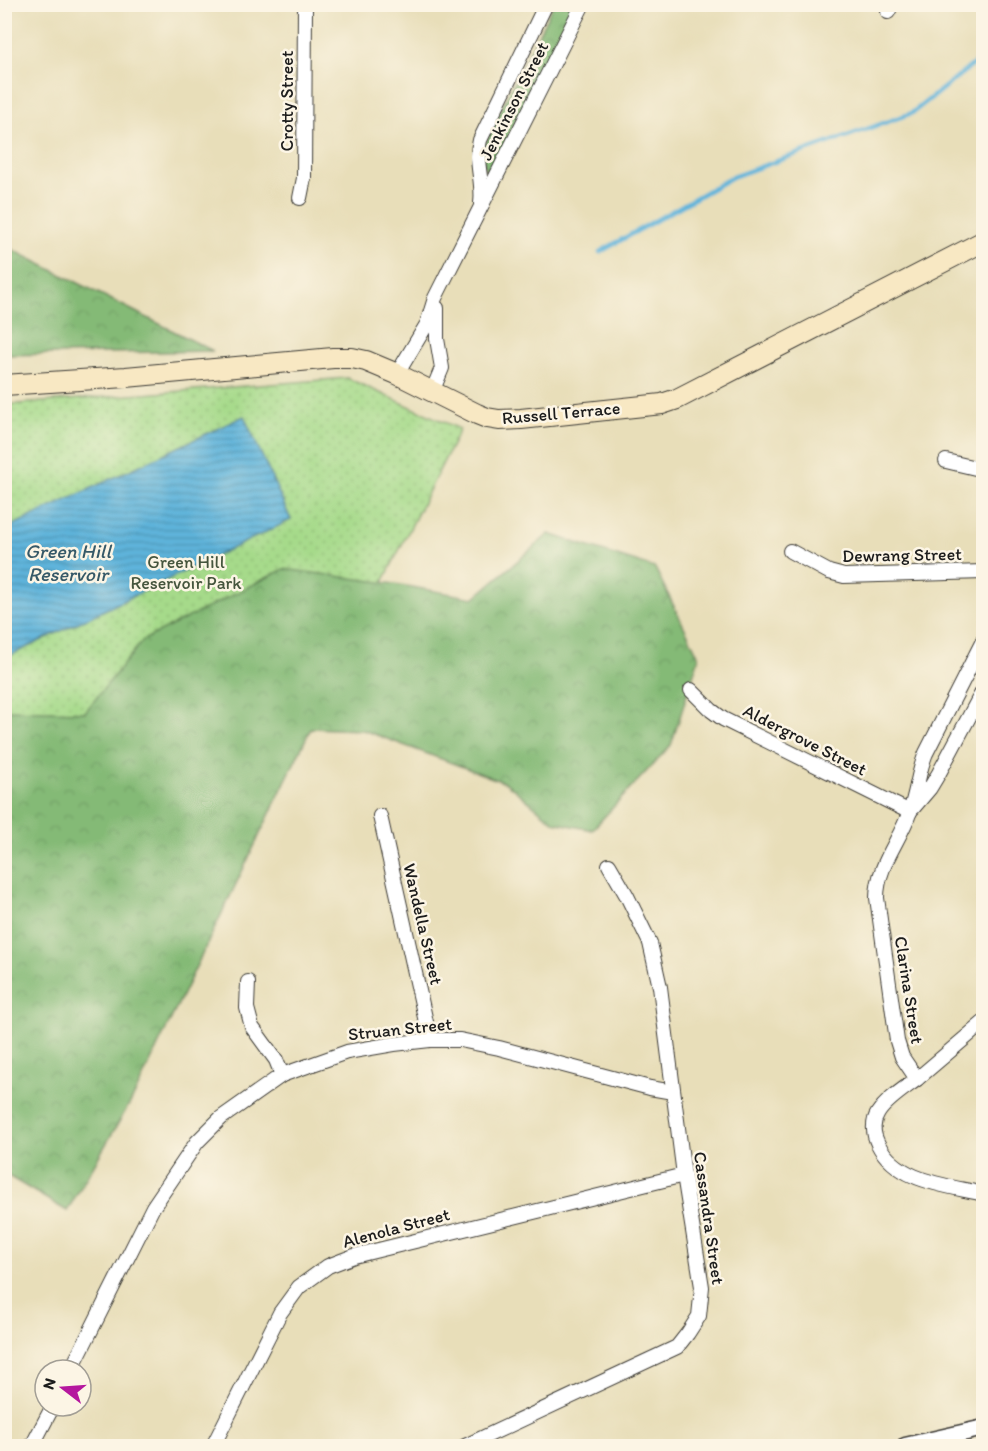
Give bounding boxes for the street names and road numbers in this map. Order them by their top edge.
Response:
street label: Jenkinson Street [475,38,553,164]
street label: Crotty Street [276,50,298,151]
street label: Russell Terrace [501,397,621,429]
street label: Dewrang Street [842,543,962,567]
street label: Aldergrove Street [740,699,871,781]
street label: Wandella Street [398,861,448,987]
street label: Clarina Street [890,935,928,1046]
street label: Struan Street [347,1013,453,1045]
street label: Cassandra Street [689,1150,729,1286]
street label: Alenola Street [340,1203,452,1253]

